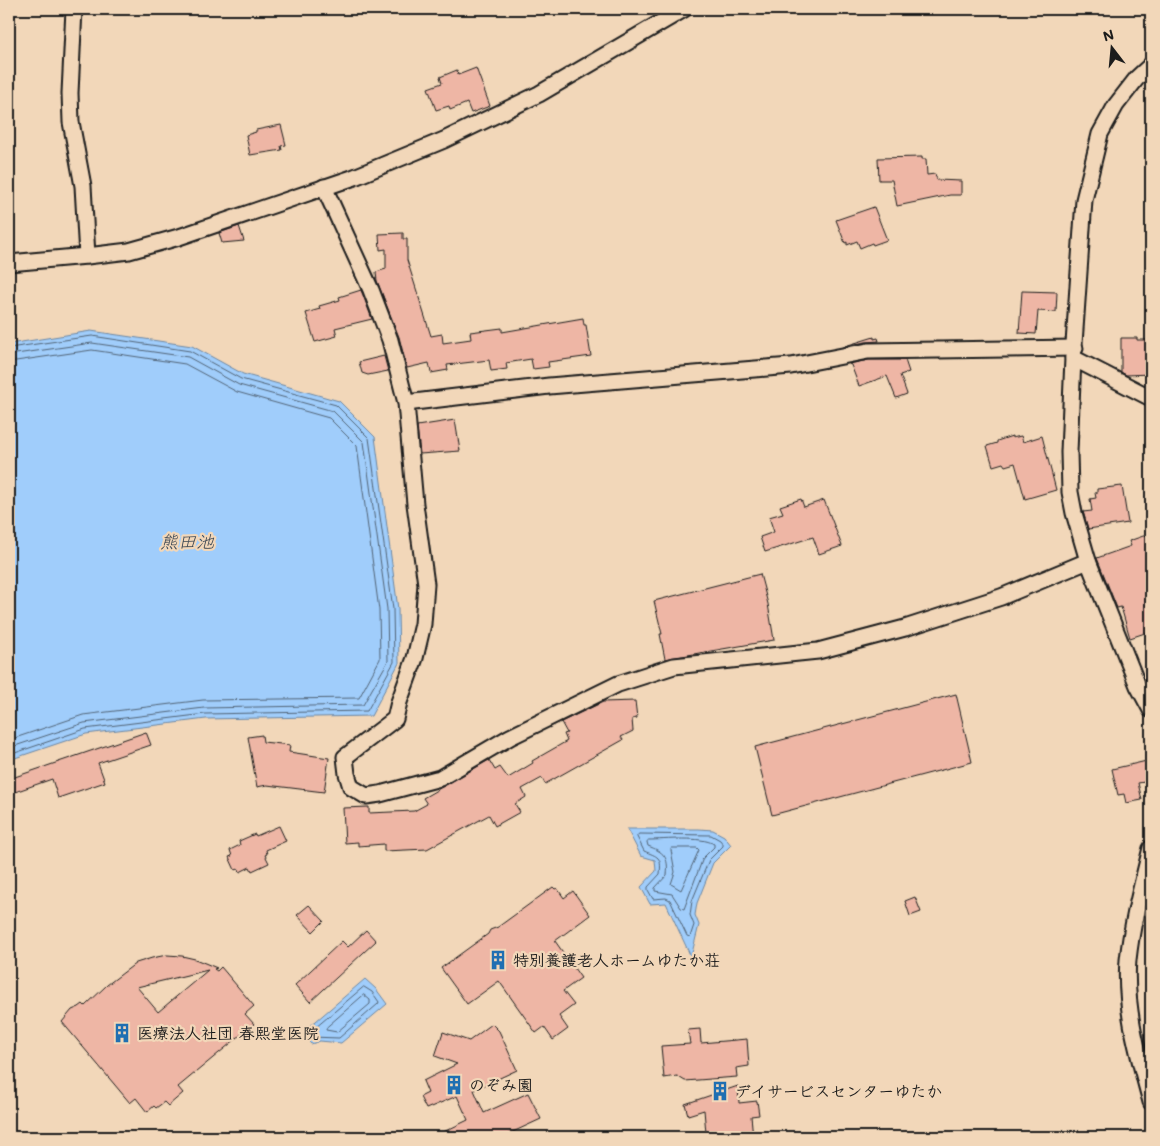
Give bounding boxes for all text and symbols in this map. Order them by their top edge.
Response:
north arrow [1088,22,1138,72]
text: N [1101,24,1116,46]
water label: 熊田池 [160,529,215,553]
building icon: 特別養護老人ホームゆたか荘 [487,949,509,971]
place label: 特別養護老人ホームゆたか荘 [513,949,720,970]
building icon: 医療法人社団 春熙堂医院 [111,1022,133,1044]
place label: 医療法人社団 春熙堂医院 [137,1022,319,1043]
building icon: のぞみ園 [443,1074,465,1096]
place label: のぞみ園 [469,1074,533,1095]
building icon: デイサービスセンターゆたか [709,1080,731,1102]
place label: デイサービスセンターゆたか [735,1080,942,1101]

